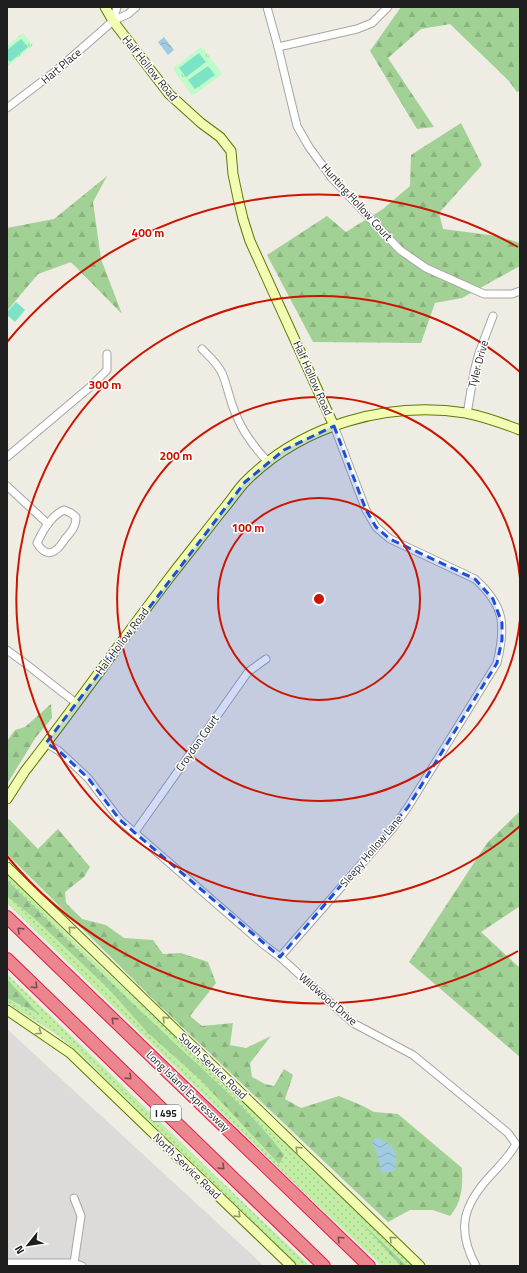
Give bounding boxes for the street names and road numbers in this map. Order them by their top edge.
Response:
street label: Half Hollow Road [119,32,182,104]
street label: Hart Place [38,44,85,88]
street label: Hunting Hollow Court [318,160,396,244]
street label: Half Hollow Road [289,338,337,418]
street label: Tyler Drive [464,338,492,390]
street label: Half Hollow Road [91,604,153,678]
street label: Croydon Court [172,711,222,774]
street label: Sleepy Hollow Lane [336,811,406,891]
street label: Wildwood Drive [295,969,361,1029]
street label: South Service Road [175,1029,251,1103]
street label: Long Island Expressway [143,1047,234,1136]
road number: I 495 [151,1105,181,1121]
street label: North Service Road [150,1129,225,1203]

